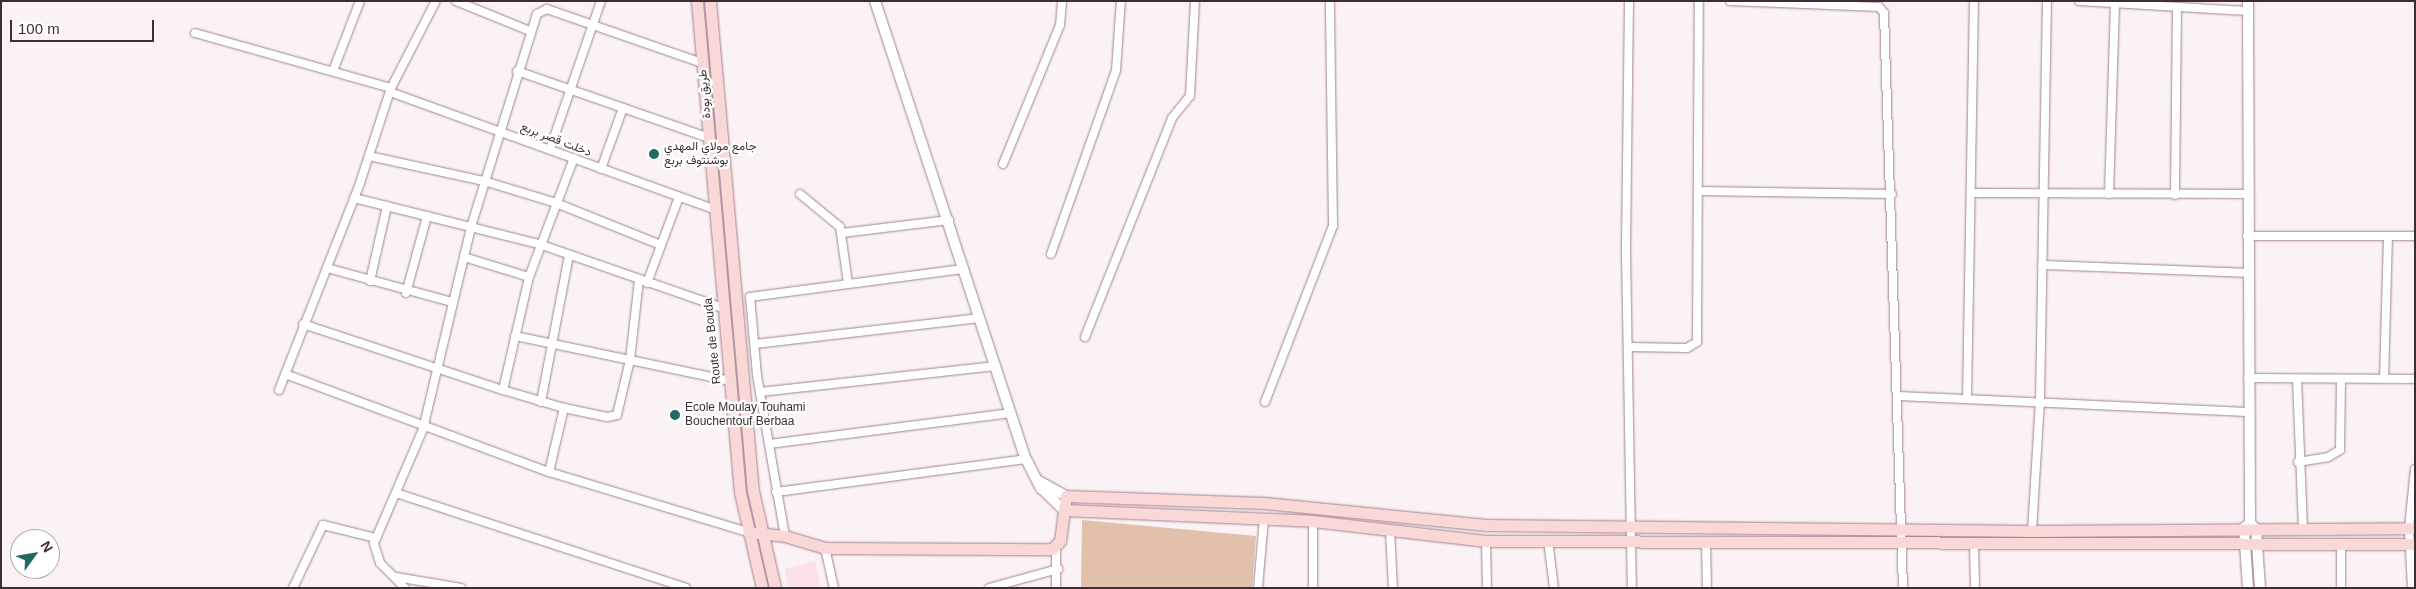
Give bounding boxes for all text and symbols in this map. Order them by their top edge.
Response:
scale bar [12,10,156,42]
text: 100 m [18,20,60,37]
street label: طريق بودة [696,69,714,119]
street label: دخلت قصر بربع [519,120,593,160]
place label: جامع مولاي المهدي بوشنتوف بربع [664,140,756,168]
marker: جامع مولاي المهدي بوشنتوف بربع [648,148,660,160]
street label: Route de Bouda [701,297,725,385]
place label: Ecole Moulay Touhami Bouchentouf Berbaa [685,401,806,429]
marker: Ecole Moulay Touhami Bouchentouf Berbaa [669,409,681,421]
north arrow [10,529,60,579]
text: N [37,538,56,555]

